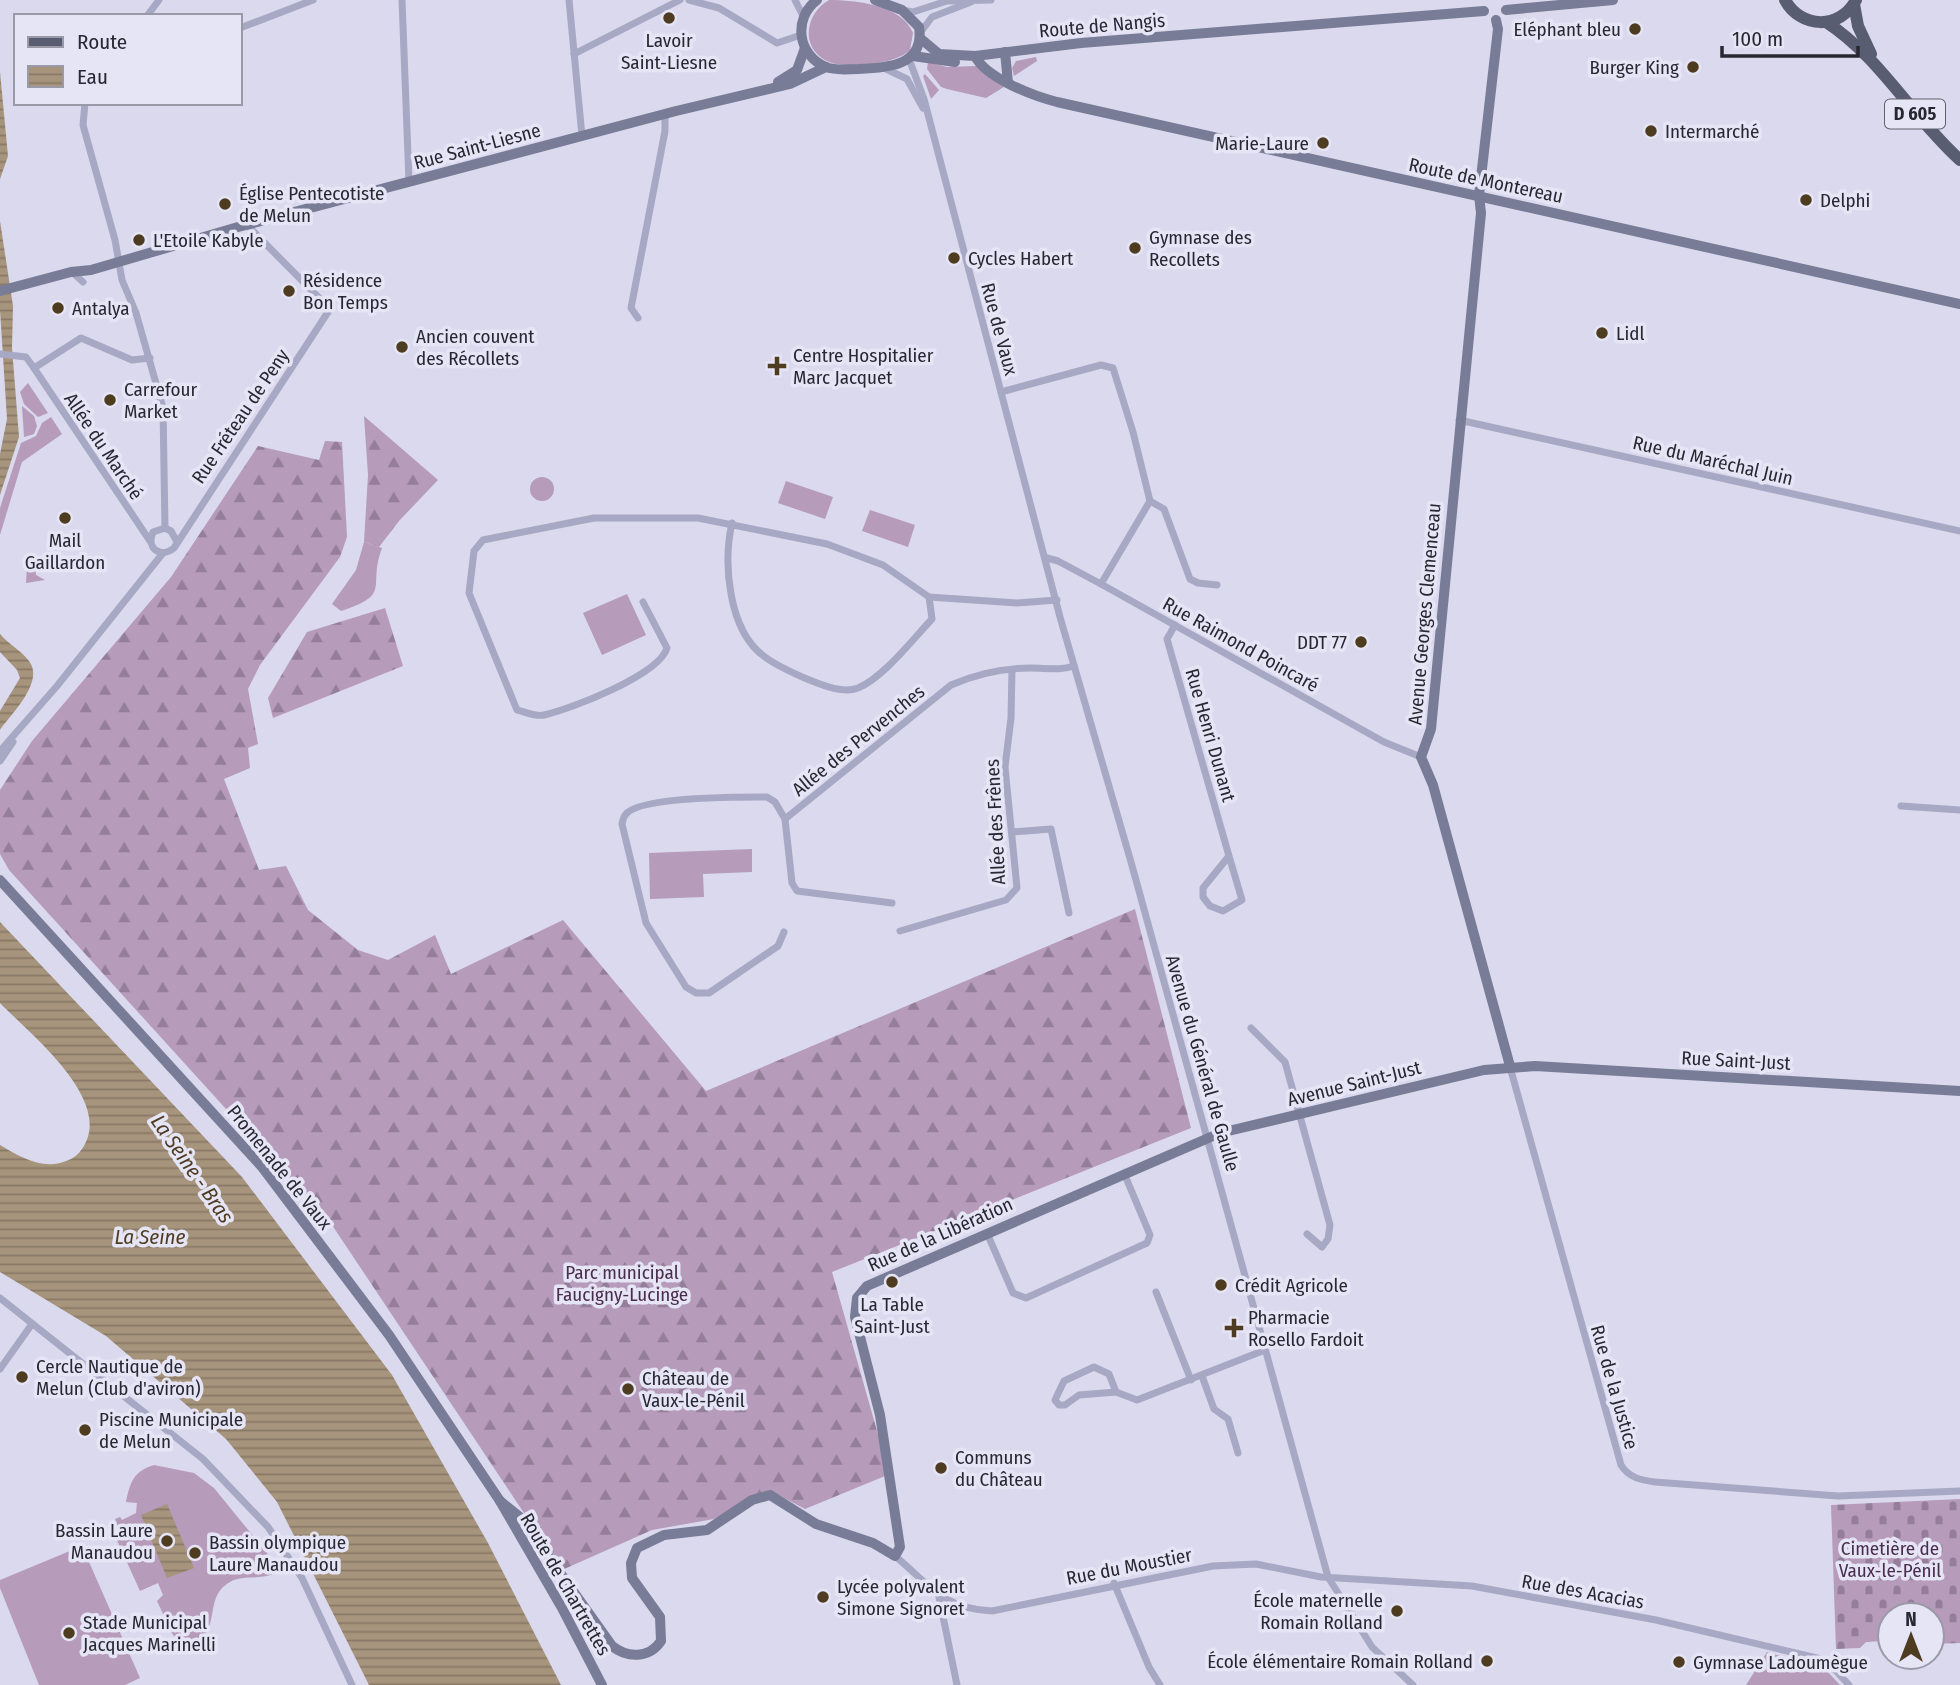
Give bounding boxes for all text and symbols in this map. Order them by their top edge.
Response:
street label: Route de Nangis [1038,9,1166,42]
marker: Lavoir Saint-Liesne [661,10,677,26]
legend [14,14,242,105]
scale bar [1722,14,1858,58]
place label: Eléphant bleu [1513,18,1621,41]
marker: Eléphant bleu [1627,21,1643,37]
text: 100 m [1732,26,1783,52]
text: Route [77,29,127,55]
place label: Lavoir Saint-Liesne [621,29,717,74]
place label: Burger King [1589,56,1679,79]
marker: Burger King [1685,59,1701,75]
text: Eau [77,64,108,90]
road number: D 605 [1885,100,1945,128]
street label: Rue Saint-Liesne [411,119,543,174]
place label: Intermarché [1665,120,1760,143]
marker: Intermarché [1643,123,1659,139]
place label: Marie-Laure [1215,132,1309,155]
marker: Marie-Laure [1315,135,1331,151]
street label: Route de Montereau [1407,153,1565,208]
place label: Église Pentecotiste de Melun [239,182,385,227]
place label: Delphi [1820,189,1870,212]
marker: Delphi [1798,192,1814,208]
marker: Église Pentecotiste de Melun [217,196,233,212]
place label: Gymnase des Recollets [1149,226,1252,271]
place label: L'Etoile Kabyle [153,229,264,252]
marker: L'Etoile Kabyle [131,232,147,248]
marker: Gymnase des Recollets [1127,240,1143,256]
place label: Cycles Habert [968,247,1074,270]
marker: Cycles Habert [946,250,962,266]
place label: Résidence Bon Temps [303,269,388,314]
street label: Rue de Vaux [976,280,1023,378]
marker: Résidence Bon Temps [281,283,297,299]
place label: Antalya [72,297,130,320]
marker: Antalya [50,300,66,316]
place label: Lidl [1616,322,1644,345]
place label: Ancien couvent des Récollets [416,325,535,370]
marker: Lidl [1594,325,1610,341]
marker: Ancien couvent des Récollets [394,339,410,355]
street label: Rue Fréteau de Peny [187,344,294,488]
place label: Centre Hospitalier Marc Jacquet [793,344,934,389]
marker: Centre Hospitalier Marc Jacquet [767,356,787,376]
place label: Carrefour Market [124,378,197,423]
street label: Allée du Marché [59,388,148,504]
marker: Carrefour Market [102,392,118,408]
street label: Rue du Maréchal Juin [1631,431,1795,490]
street label: Avenue Georges Clemenceau [1403,502,1446,726]
marker: Mail Gaillardon [57,510,73,526]
place label: Mail Gaillardon [25,529,105,574]
street label: Rue Raimond Poincaré [1159,592,1323,697]
place label: DDT 77 [1297,631,1347,654]
marker: DDT 77 [1353,634,1369,650]
street label: Rue Henri Dunant [1181,666,1241,805]
street label: Allée des Pervenches [787,680,929,801]
street label: Allée des Frênes [981,758,1010,885]
street label: Avenue du Général de Gaulle [1161,952,1244,1174]
street label: Rue Saint-Just [1681,1046,1792,1075]
street label: Avenue Saint-Just [1285,1056,1424,1111]
street label: Promenade de Vaux [222,1100,337,1235]
water label: La Seine - Bras [145,1110,239,1228]
street label: Rue de la Libération [864,1192,1016,1277]
water label: La Seine [115,1224,186,1250]
park label: Parc municipal Faucigny-Lucinge [556,1261,688,1306]
marker: La Table Saint-Just [884,1274,900,1290]
place label: Crédit Agricole [1235,1274,1348,1297]
marker: Crédit Agricole [1213,1277,1229,1293]
place label: La Table Saint-Just [854,1293,930,1338]
place label: Pharmacie Rosello Fardoit [1248,1306,1365,1351]
marker: Pharmacie Rosello Fardoit [1226,1320,1242,1336]
street label: Rue de la Justice [1586,1322,1643,1452]
place label: Cercle Nautique de Melun (Club d'aviron) [36,1355,201,1400]
place label: Château de Vaux-le-Pénil [642,1367,745,1412]
marker: Cercle Nautique de Melun (Club d'aviron) [14,1369,30,1385]
marker: Château de Vaux-le-Pénil [620,1381,636,1397]
place label: Piscine Municipale de Melun [99,1408,243,1453]
marker: Piscine Municipale de Melun [77,1422,93,1438]
place label: Communs du Château [955,1446,1043,1491]
marker: Communs du Château [933,1460,949,1476]
street label: Route de Chartrettes [515,1509,616,1660]
place label: Bassin Laure Manaudou [55,1519,153,1564]
place label: Bassin olympique Laure Manaudou [209,1531,346,1576]
marker: Bassin Laure Manaudou [159,1533,175,1549]
park label: Cimetière de Vaux-le-Pénil [1839,1537,1941,1582]
street label: Rue du Moustier [1064,1543,1194,1590]
marker: Bassin olympique Laure Manaudou [187,1545,203,1561]
street label: Rue des Acacias [1520,1569,1646,1614]
place label: Lycée polyvalent Simone Signoret [837,1575,966,1620]
marker: Lycée polyvalent Simone Signoret [815,1589,831,1605]
place label: École maternelle Romain Rolland [1253,1589,1383,1634]
north arrow [1876,1601,1946,1671]
marker: École maternelle Romain Rolland [1389,1603,1405,1619]
text: N [1905,1608,1917,1631]
place label: Stade Municipal Jacques Marinelli [83,1611,216,1656]
marker: Stade Municipal Jacques Marinelli [61,1625,77,1641]
place label: École élémentaire Romain Rolland [1207,1650,1473,1673]
place label: Gymnase Ladoumègue [1693,1651,1868,1674]
marker: École élémentaire Romain Rolland [1479,1653,1495,1669]
marker: Gymnase Ladoumègue [1671,1654,1687,1670]

